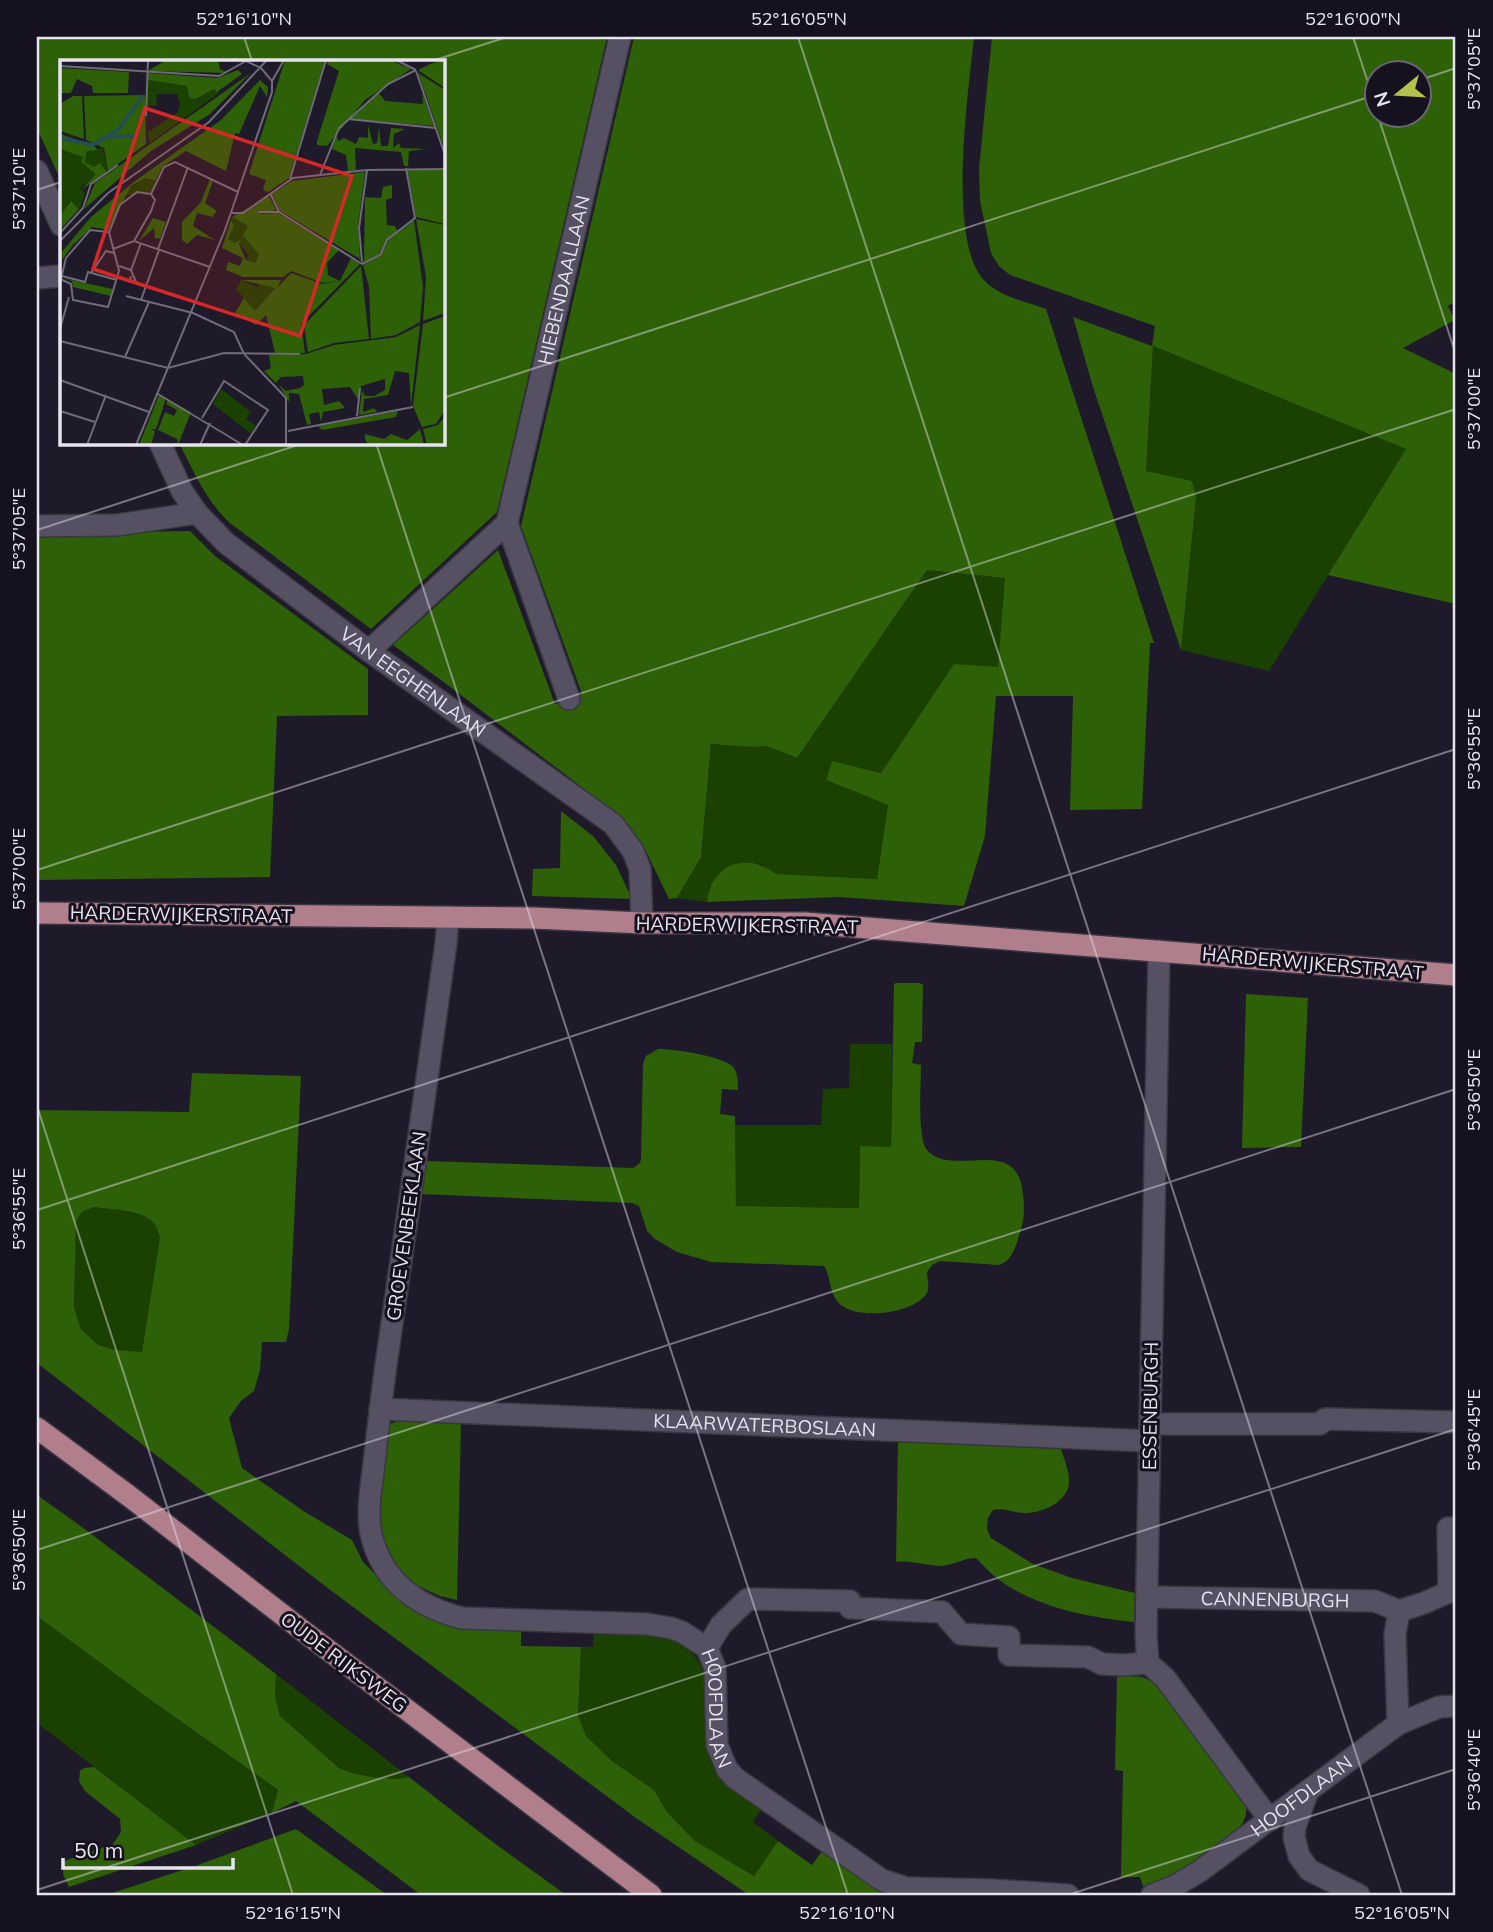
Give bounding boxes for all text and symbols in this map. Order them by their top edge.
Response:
text: 52°16'10"N [196,7,292,30]
text: 52°16'05"N [751,7,847,30]
text: 52°16'00"N [1305,7,1401,30]
text: 5°37'05"E [1462,28,1485,110]
inset map [60,60,444,444]
north arrow [1364,60,1434,130]
text: N [1368,89,1395,110]
text: 5°37'10"E [7,148,30,230]
street label: HIEBENDAALLAAN [532,193,595,367]
text: 5°37'00"E [1462,368,1485,450]
text: 5°37'05"E [7,488,30,570]
street label: VAN EEGHENLAAN [335,621,491,742]
text: 5°36'55"E [1462,708,1485,790]
text: 5°37'00"E [7,828,30,910]
street label: HARDERWIJKERSTRAAT [70,900,293,928]
street label: HARDERWIJKERSTRAAT [636,911,859,939]
street label: HARDERWIJKERSTRAAT [1201,941,1425,985]
text: 5°36'50"E [1462,1049,1485,1131]
street label: GROEVENBEEKLAAN [381,1130,431,1322]
text: 5°36'55"E [7,1168,30,1250]
street label: ESSENBURGH [1137,1342,1163,1470]
text: 5°36'45"E [1462,1389,1485,1471]
street label: KLAARWATERBOSLAAN [653,1408,877,1442]
text: 5°36'50"E [7,1509,30,1591]
street label: CANNENBURGH [1200,1586,1350,1613]
street label: OUDE RIJKSWEG [276,1607,412,1717]
street label: HOOFDLAAN [696,1645,737,1772]
text: 5°36'40"E [1462,1729,1485,1811]
street label: HOOFDLAAN [1246,1750,1357,1841]
scale bar [63,1827,233,1871]
text: 50 m [74,1837,123,1863]
text: 52°16'15"N [245,1901,341,1924]
text: 52°16'10"N [799,1901,895,1924]
text: 52°16'05"N [1354,1901,1450,1924]

